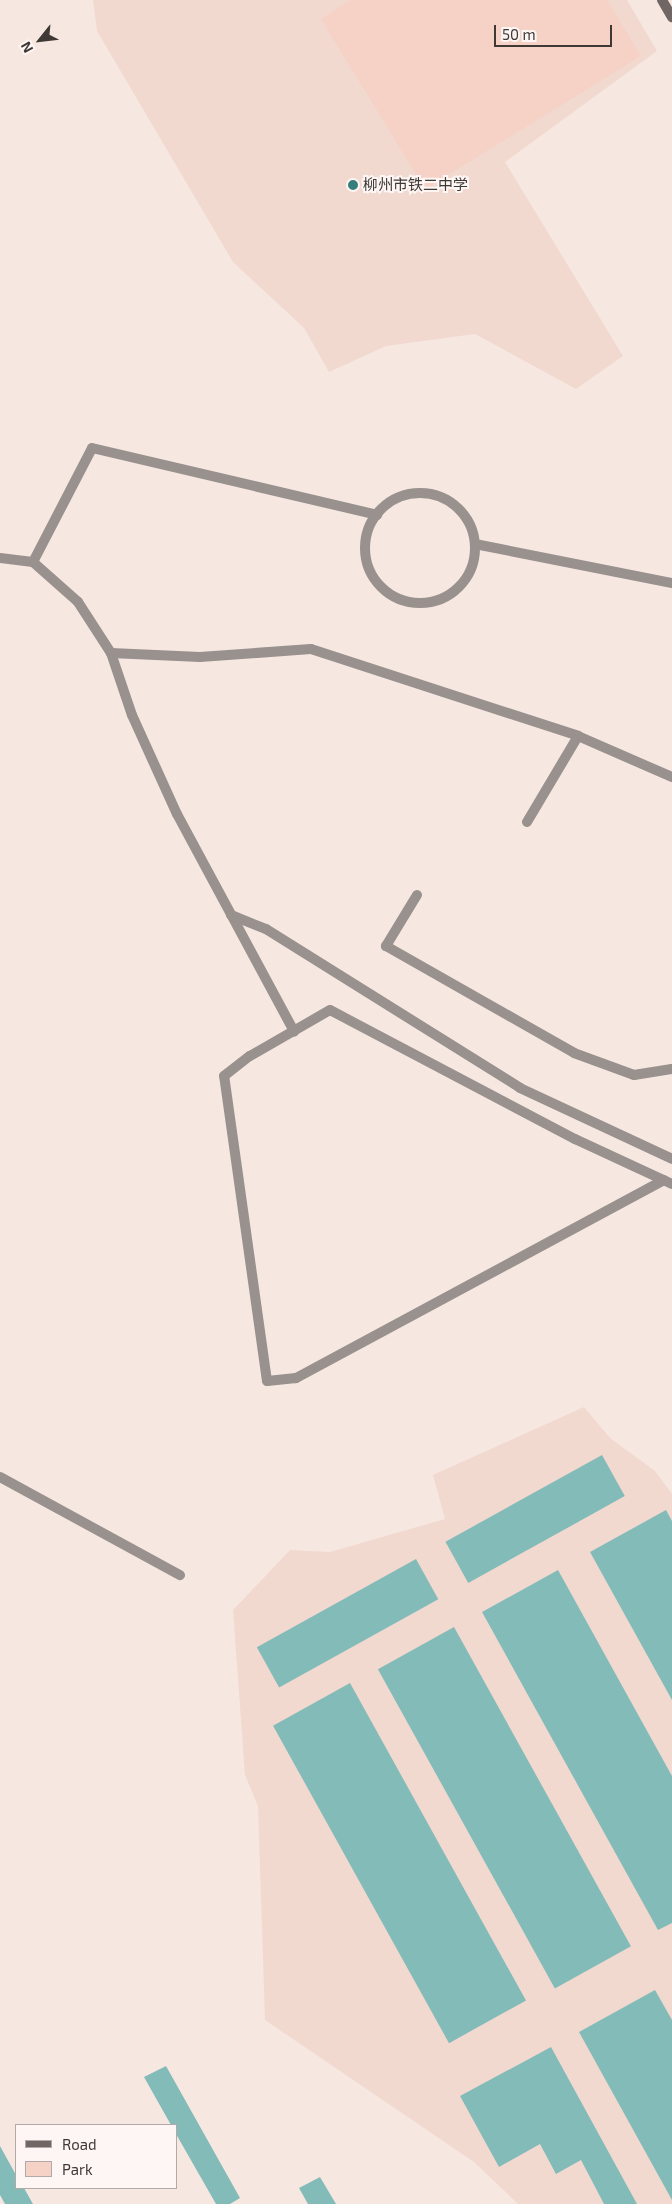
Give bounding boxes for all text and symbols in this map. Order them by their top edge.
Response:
north arrow [15,15,65,65]
scale bar [497,15,614,47]
text: 50 m [502,25,536,43]
text: N [17,39,36,56]
place label: 柳州市铁二中学 [363,176,468,194]
marker: 柳州市铁二中学 [347,179,359,191]
legend [15,2124,178,2189]
text: Road [62,2135,97,2153]
text: Park [62,2160,93,2178]

